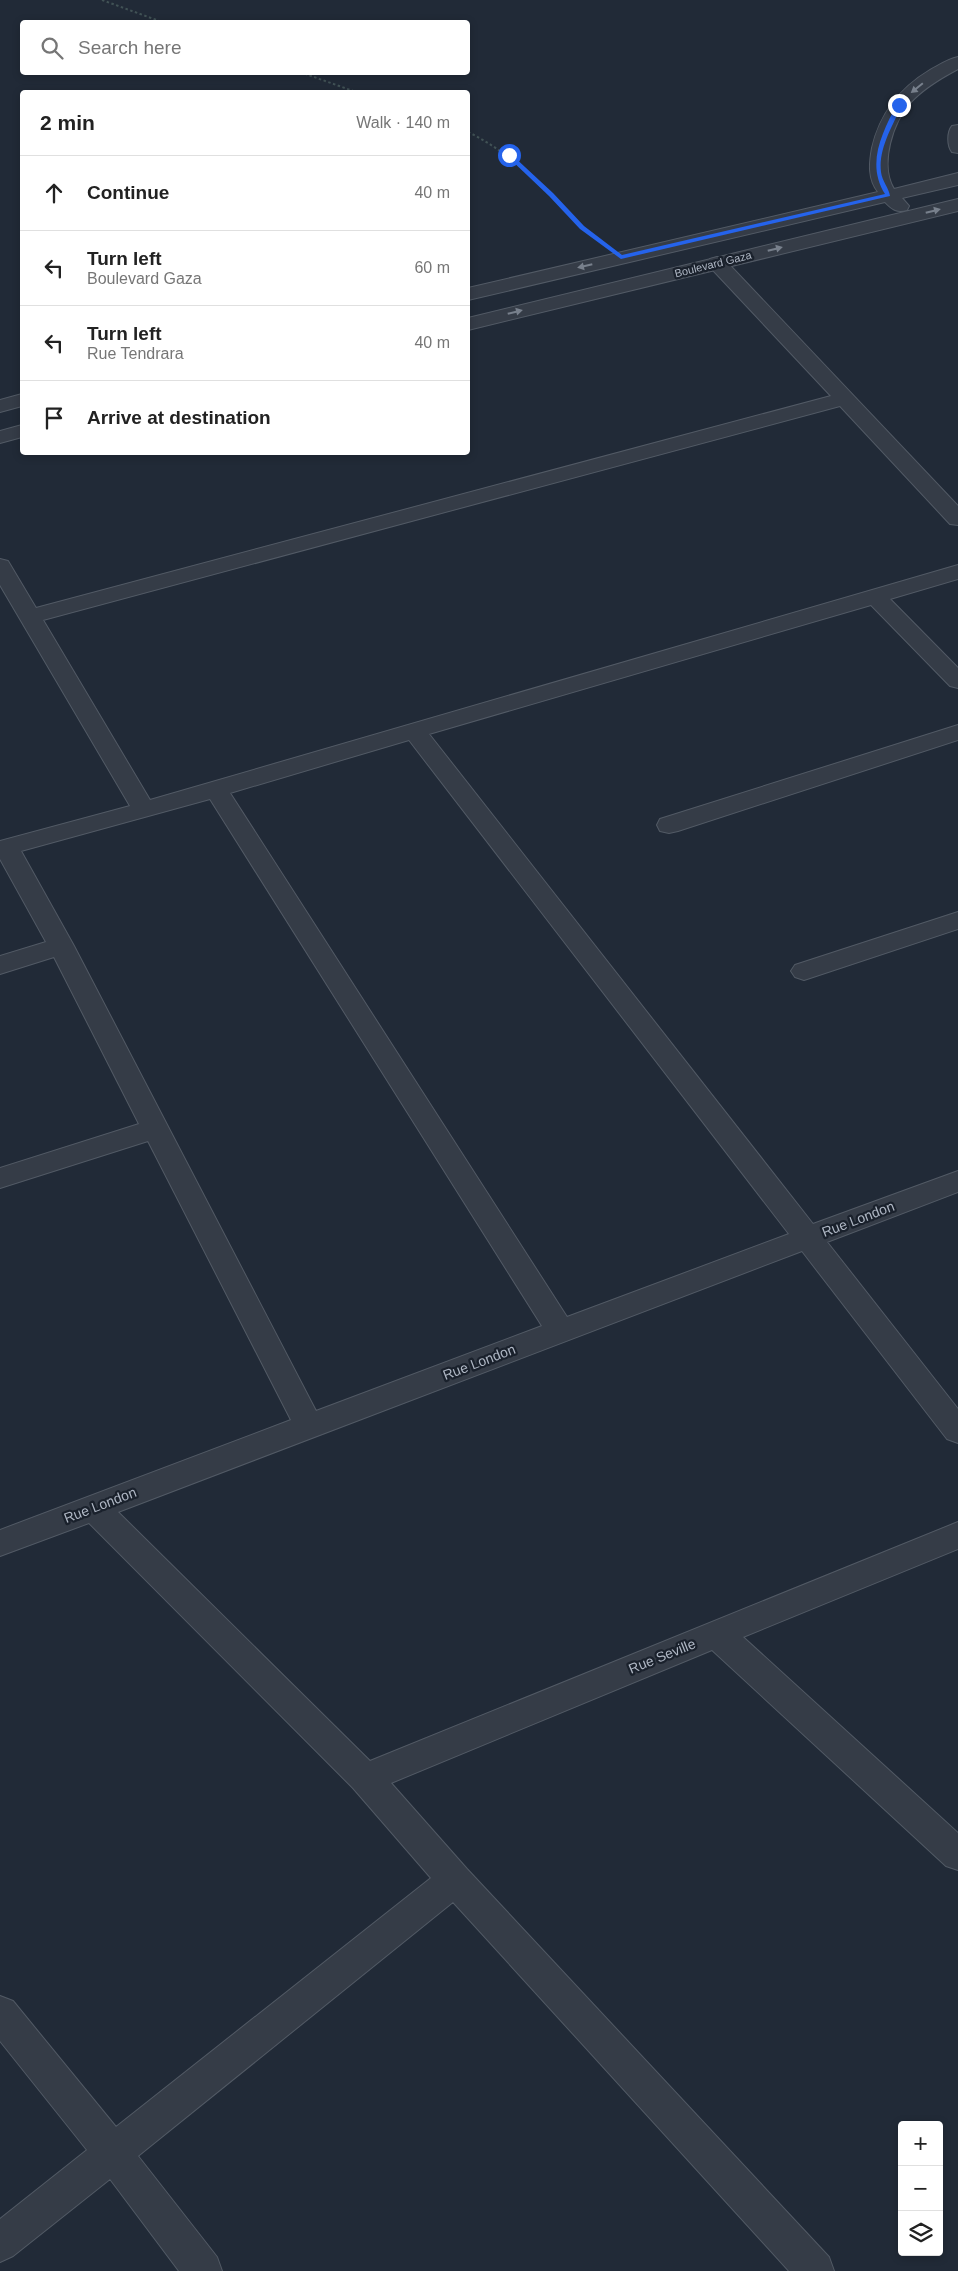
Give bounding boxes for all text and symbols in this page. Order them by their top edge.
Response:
search box [20,20,470,75]
icon: search [38,34,66,62]
text: Search here [78,37,182,58]
one-way arrow [911,83,924,94]
route end [888,94,911,117]
text: 2 min [40,111,95,134]
text: Walk · 140 m [356,114,450,131]
route start [498,144,521,167]
icon: ahead [40,179,68,207]
text: Continue [87,182,169,203]
text: 40 m [414,184,450,201]
one-way arrow [925,207,940,215]
one-way arrow [767,245,782,253]
text: Turn left [87,248,162,269]
street label: Boulevard Gaza [673,248,754,279]
icon: left [40,254,68,282]
text: 60 m [414,259,450,276]
one-way arrow [578,262,593,270]
text: Boulevard Gaza [87,270,202,287]
one-way arrow [507,308,522,316]
text: Turn left [87,323,162,344]
icon: left [40,329,68,357]
text: 40 m [414,334,450,351]
text: Rue Tendrara [87,345,184,362]
icon: arrive [40,404,68,432]
text: Arrive at destination [87,407,271,428]
street label: Rue London [820,1198,896,1240]
street label: Rue London [441,1341,517,1383]
street label: Rue London [62,1484,138,1526]
street label: Rue Seville [626,1635,698,1677]
map controls [898,2121,943,2256]
button: + [898,2121,943,2166]
button: − [898,2166,943,2211]
button: layers [898,2211,943,2256]

